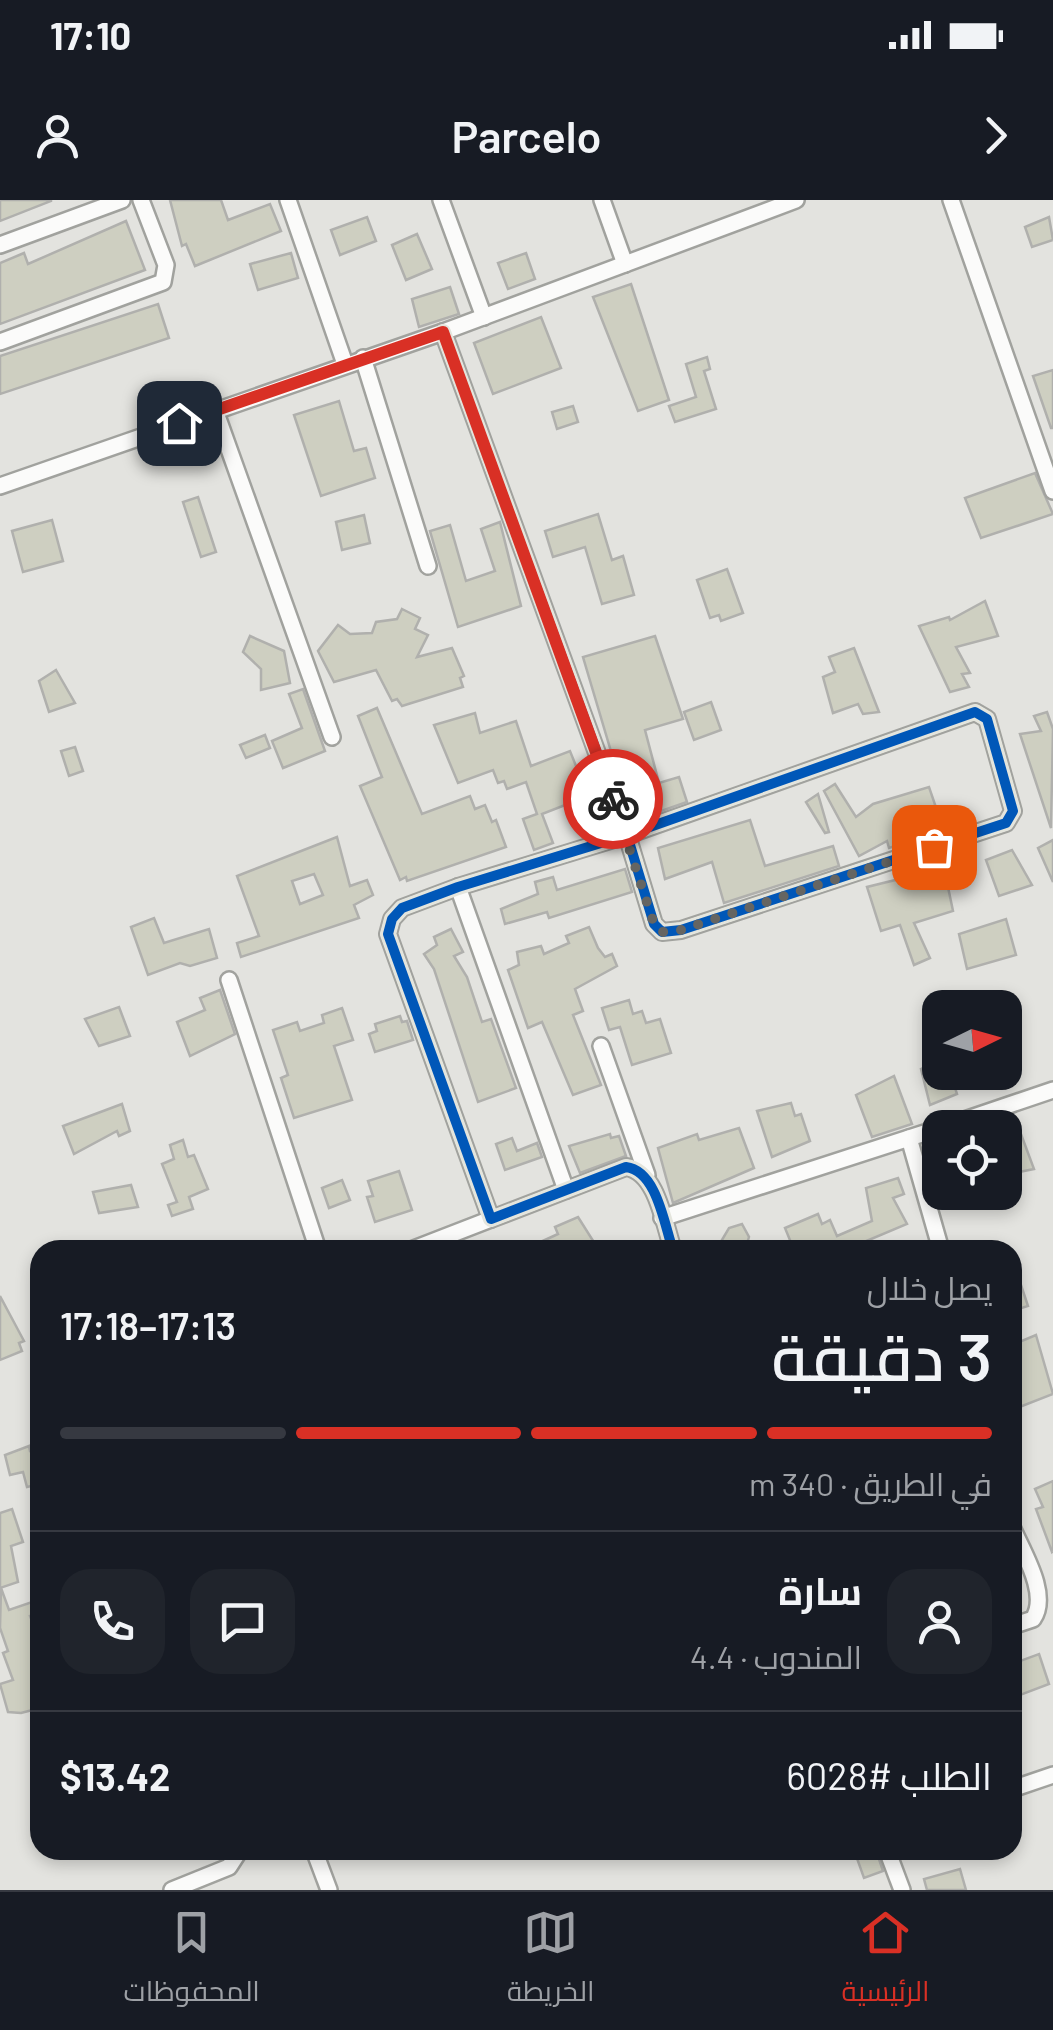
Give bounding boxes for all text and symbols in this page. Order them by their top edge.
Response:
text: 17:10 [50,12,131,58]
icon: person [30,108,85,163]
text: Parcelo [451,108,602,162]
icon: forward [968,108,1023,163]
pin [137,381,222,466]
icon: home [152,396,207,451]
courier [563,749,663,849]
icon: bike [586,772,641,827]
pin [892,805,977,890]
icon: bag [907,820,962,875]
north arrow [922,990,1022,1090]
map controls [922,990,1022,1210]
button: locate [922,1110,1022,1210]
text: يصل خلال [867,1268,992,1306]
text: 17:13–17:18 [60,1302,236,1348]
text: 3 دقيقة [771,1316,992,1394]
text: في الطريق · 340 m [749,1464,992,1502]
text: سارة [779,1567,862,1613]
button: phone [60,1569,165,1674]
button: chat [190,1569,295,1674]
button: person [887,1569,992,1674]
text: المندوب · 4.4 [690,1637,862,1675]
text: الطلب #6028 [786,1752,992,1798]
text: $13.42 [60,1753,170,1799]
tab: المحفوظات [124,1905,260,2017]
tab: الخريطة [507,1905,594,2017]
tab: الرئيسية [842,1905,929,2017]

